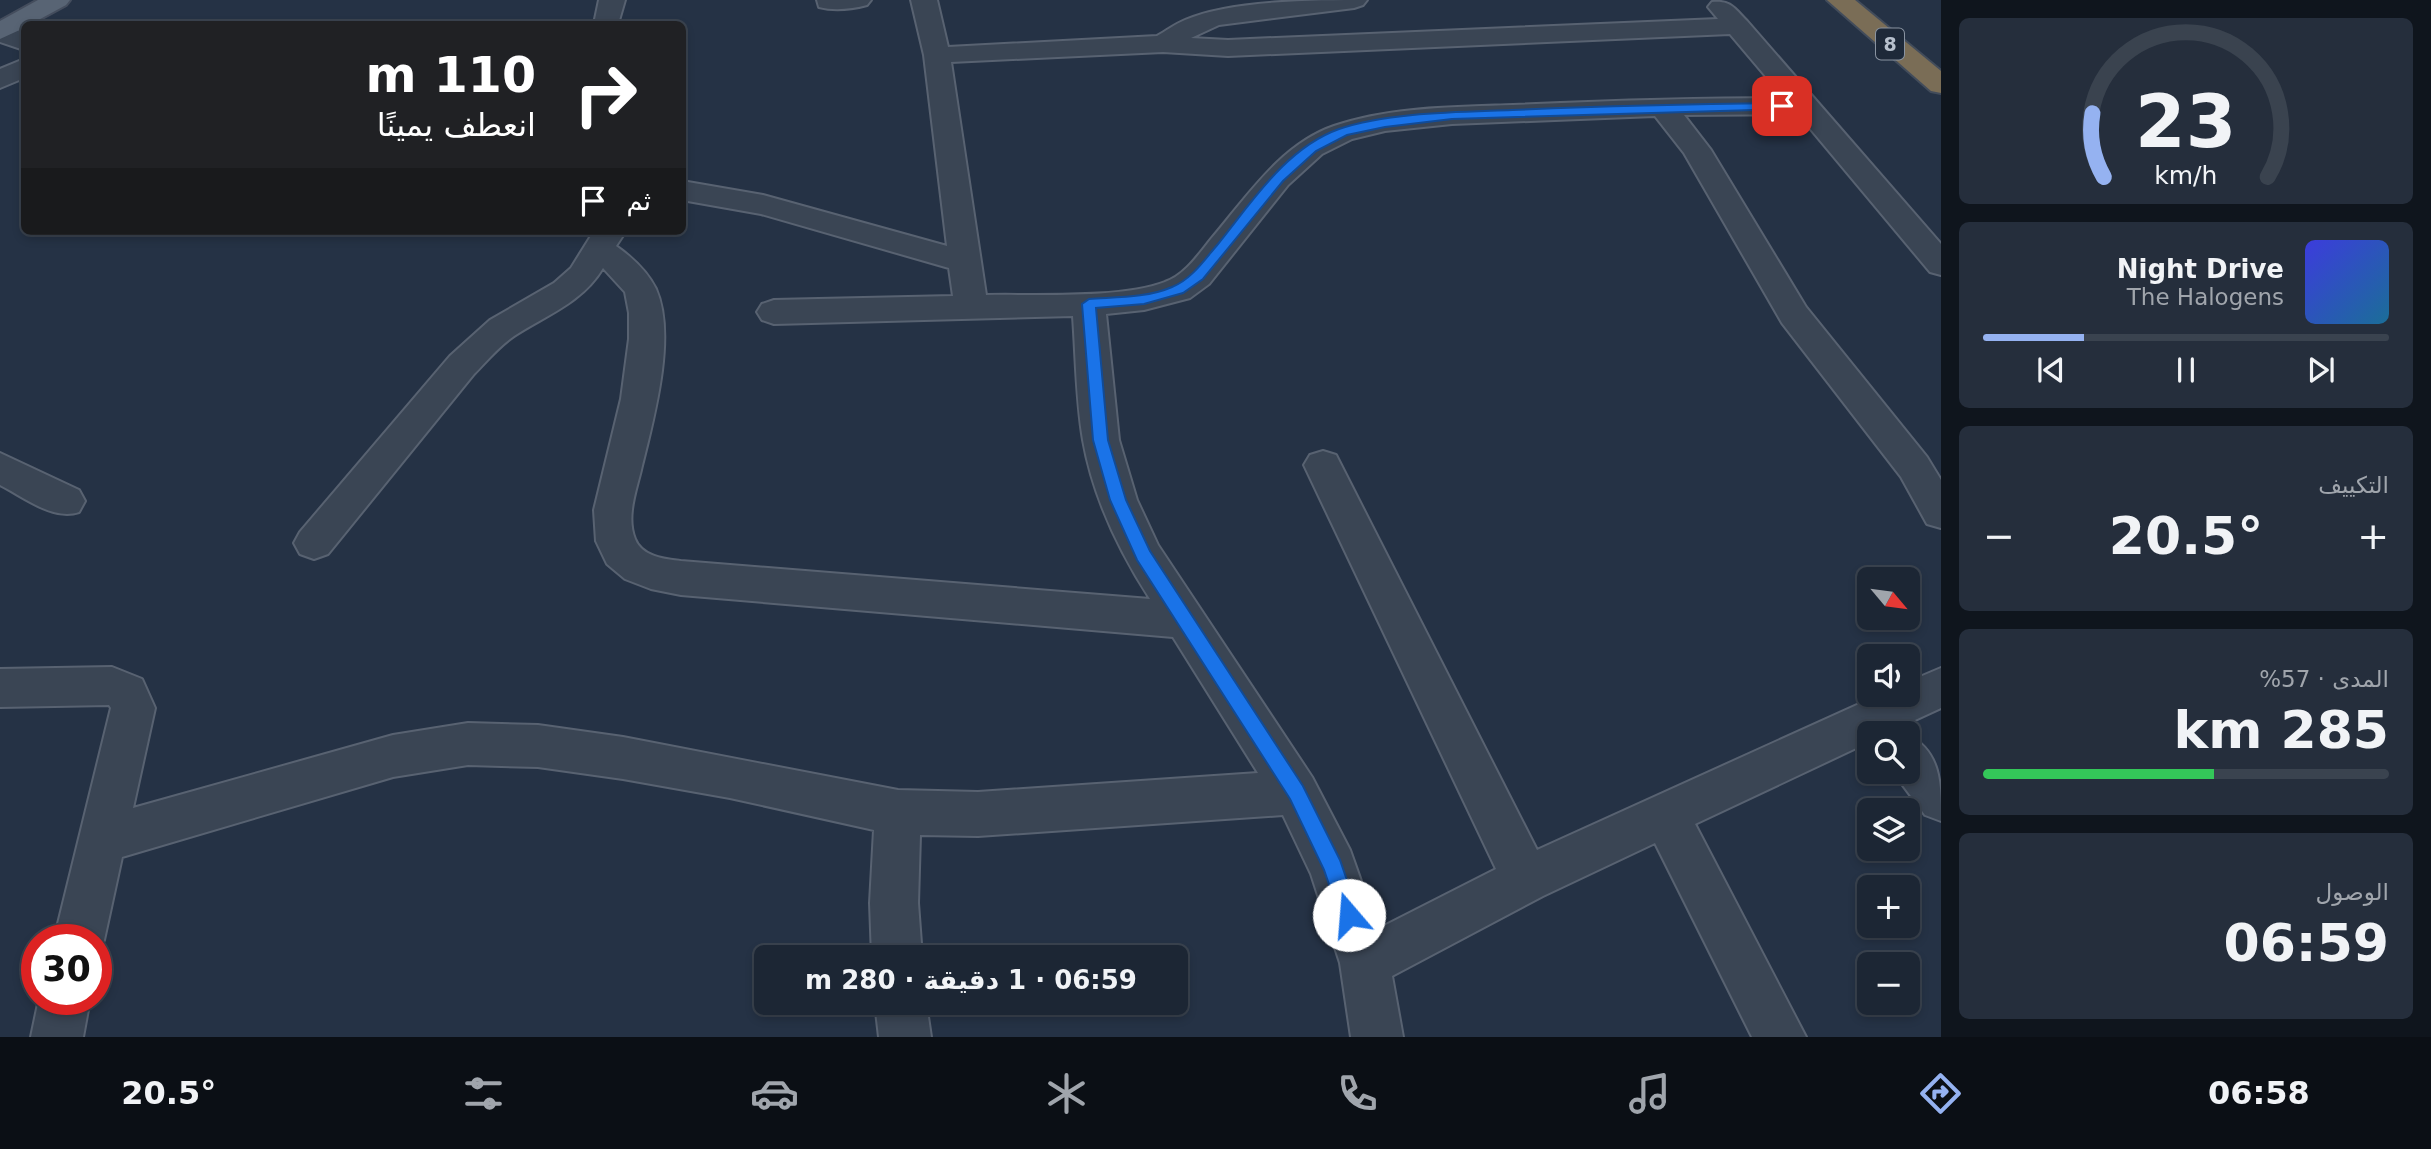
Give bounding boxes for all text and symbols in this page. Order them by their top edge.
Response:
road number: 8 [1876,28,1904,60]
text: 110 m [366,47,536,104]
icon: right [560,49,651,140]
pin [1752,76,1812,136]
text: 23 [2135,79,2237,164]
icon: arrive [1763,87,1801,125]
text: انعطف يمينًا [377,106,536,144]
text: km/h [2154,161,2218,190]
icon: arrive [574,182,612,220]
text: ثم [626,186,651,216]
text: Night Drive [2117,254,2284,284]
text: The Halogens [2127,284,2284,310]
icon: previous [2032,351,2070,389]
icon: pause [2167,351,2205,389]
icon: next [2302,351,2340,389]
text: التكييف [2318,472,2389,498]
text: 20.5° [2109,506,2263,566]
text: − [1983,514,2015,558]
text: + [2357,514,2389,558]
north arrow [1857,567,1920,630]
map controls [1857,567,1920,1015]
button: sound [1857,644,1920,707]
text: المدى · 57% [2259,666,2389,692]
text: 285 km [2174,700,2389,760]
button: search [1857,721,1920,784]
button: layers [1857,798,1920,861]
button: + [1857,875,1920,938]
position arrow [1312,878,1386,952]
text: الوصول [2316,879,2389,905]
text: 06:59 [2223,913,2389,973]
speed limit sign: 30 [21,924,112,1015]
button: − [1857,952,1920,1015]
text: 06:59 · 1 دقيقة · 280 m [805,965,1137,995]
icon: filters [459,1069,508,1118]
icon: car [750,1069,799,1118]
icon: climate [1042,1069,1091,1118]
icon: phone [1333,1069,1382,1118]
icon: music [1625,1069,1674,1118]
icon: directions [1916,1069,1965,1118]
text: 20.5° [121,1074,216,1112]
text: 06:58 [2208,1074,2310,1112]

